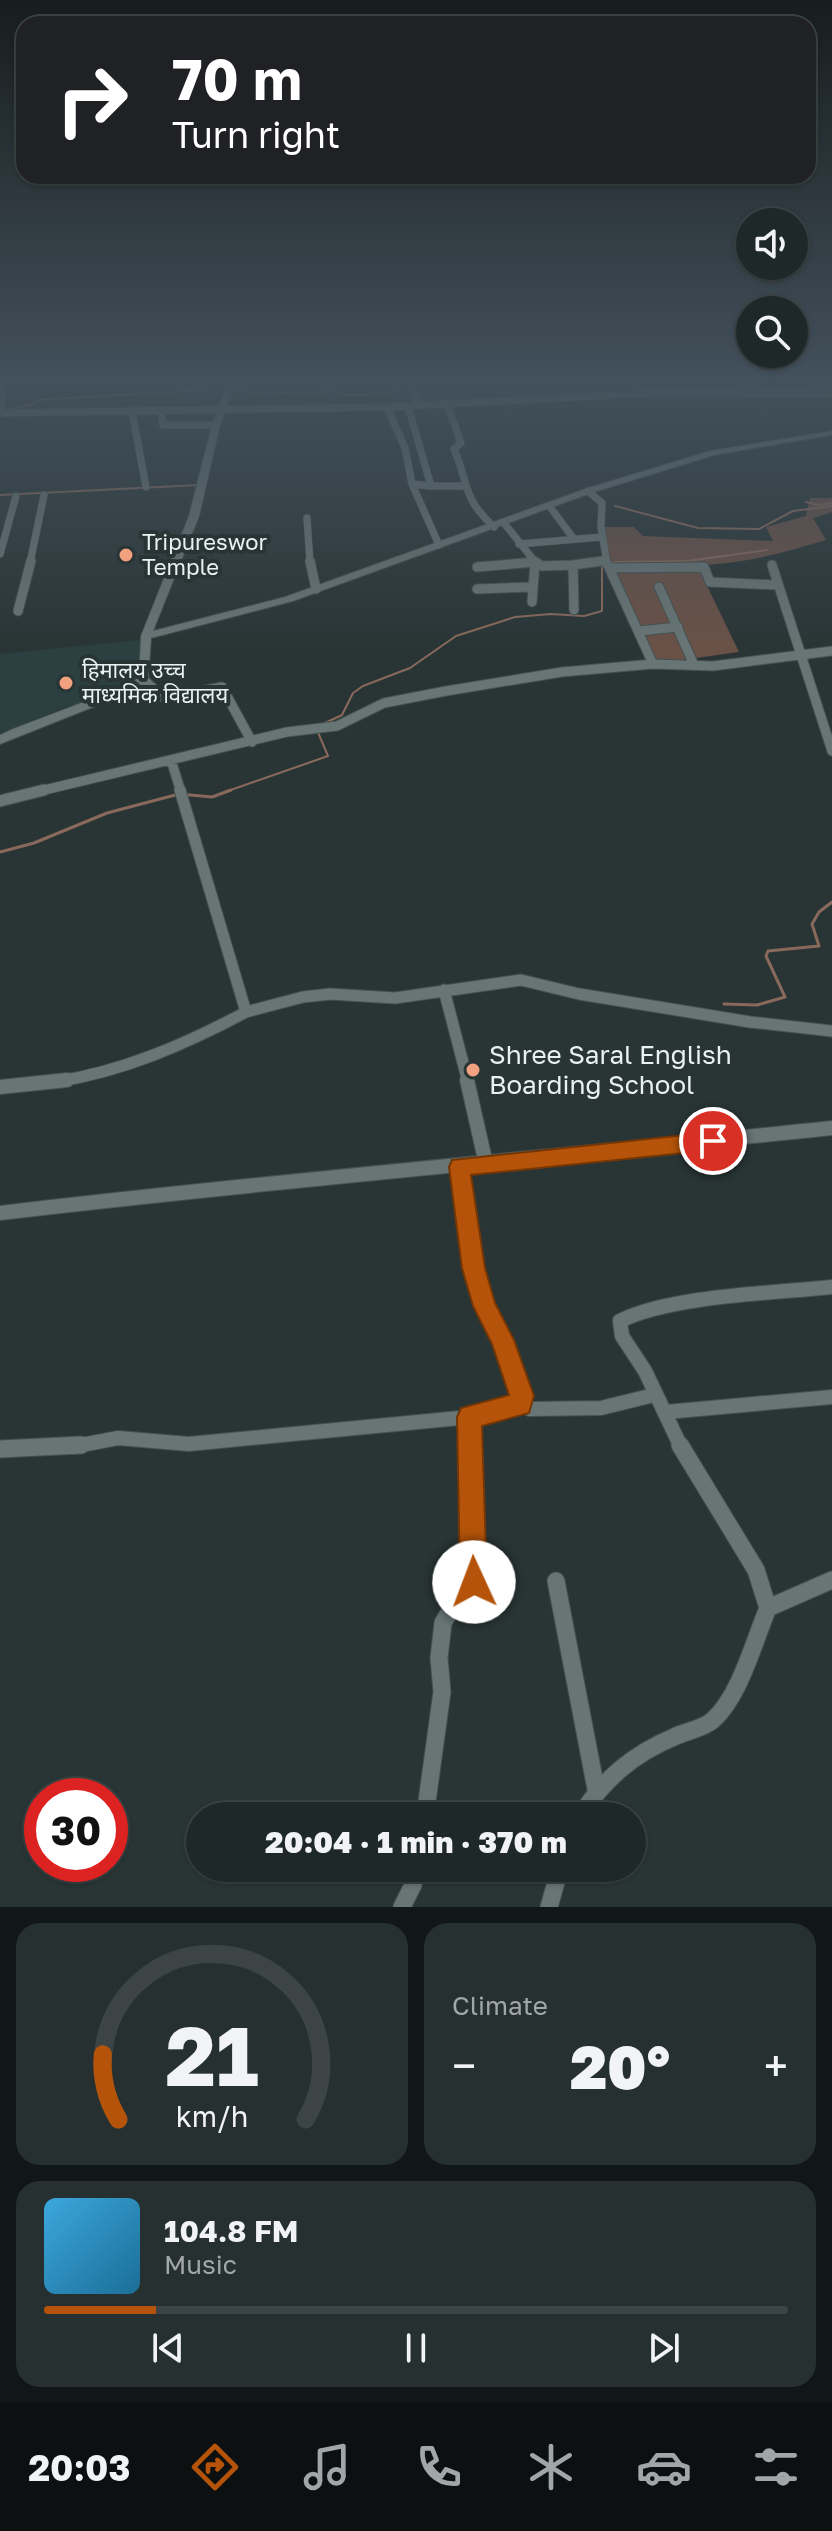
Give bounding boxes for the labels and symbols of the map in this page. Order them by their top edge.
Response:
place label: Tripureswor Temple [142,528,268,580]
marker: Tripureswor Temple [117,546,135,564]
place label: हिमालय उच्च माध्यमिक विद्यालय [82,656,230,708]
marker: हिमालय उच्च माध्यमिक विद्यालय [57,674,75,692]
place label: Shree Saral English Boarding School [489,1039,732,1100]
marker: Shree Saral English Boarding School [464,1061,482,1079]
pin [679,1107,747,1175]
position arrow [432,1540,516,1624]
speed limit sign: 30 [24,1778,128,1882]

